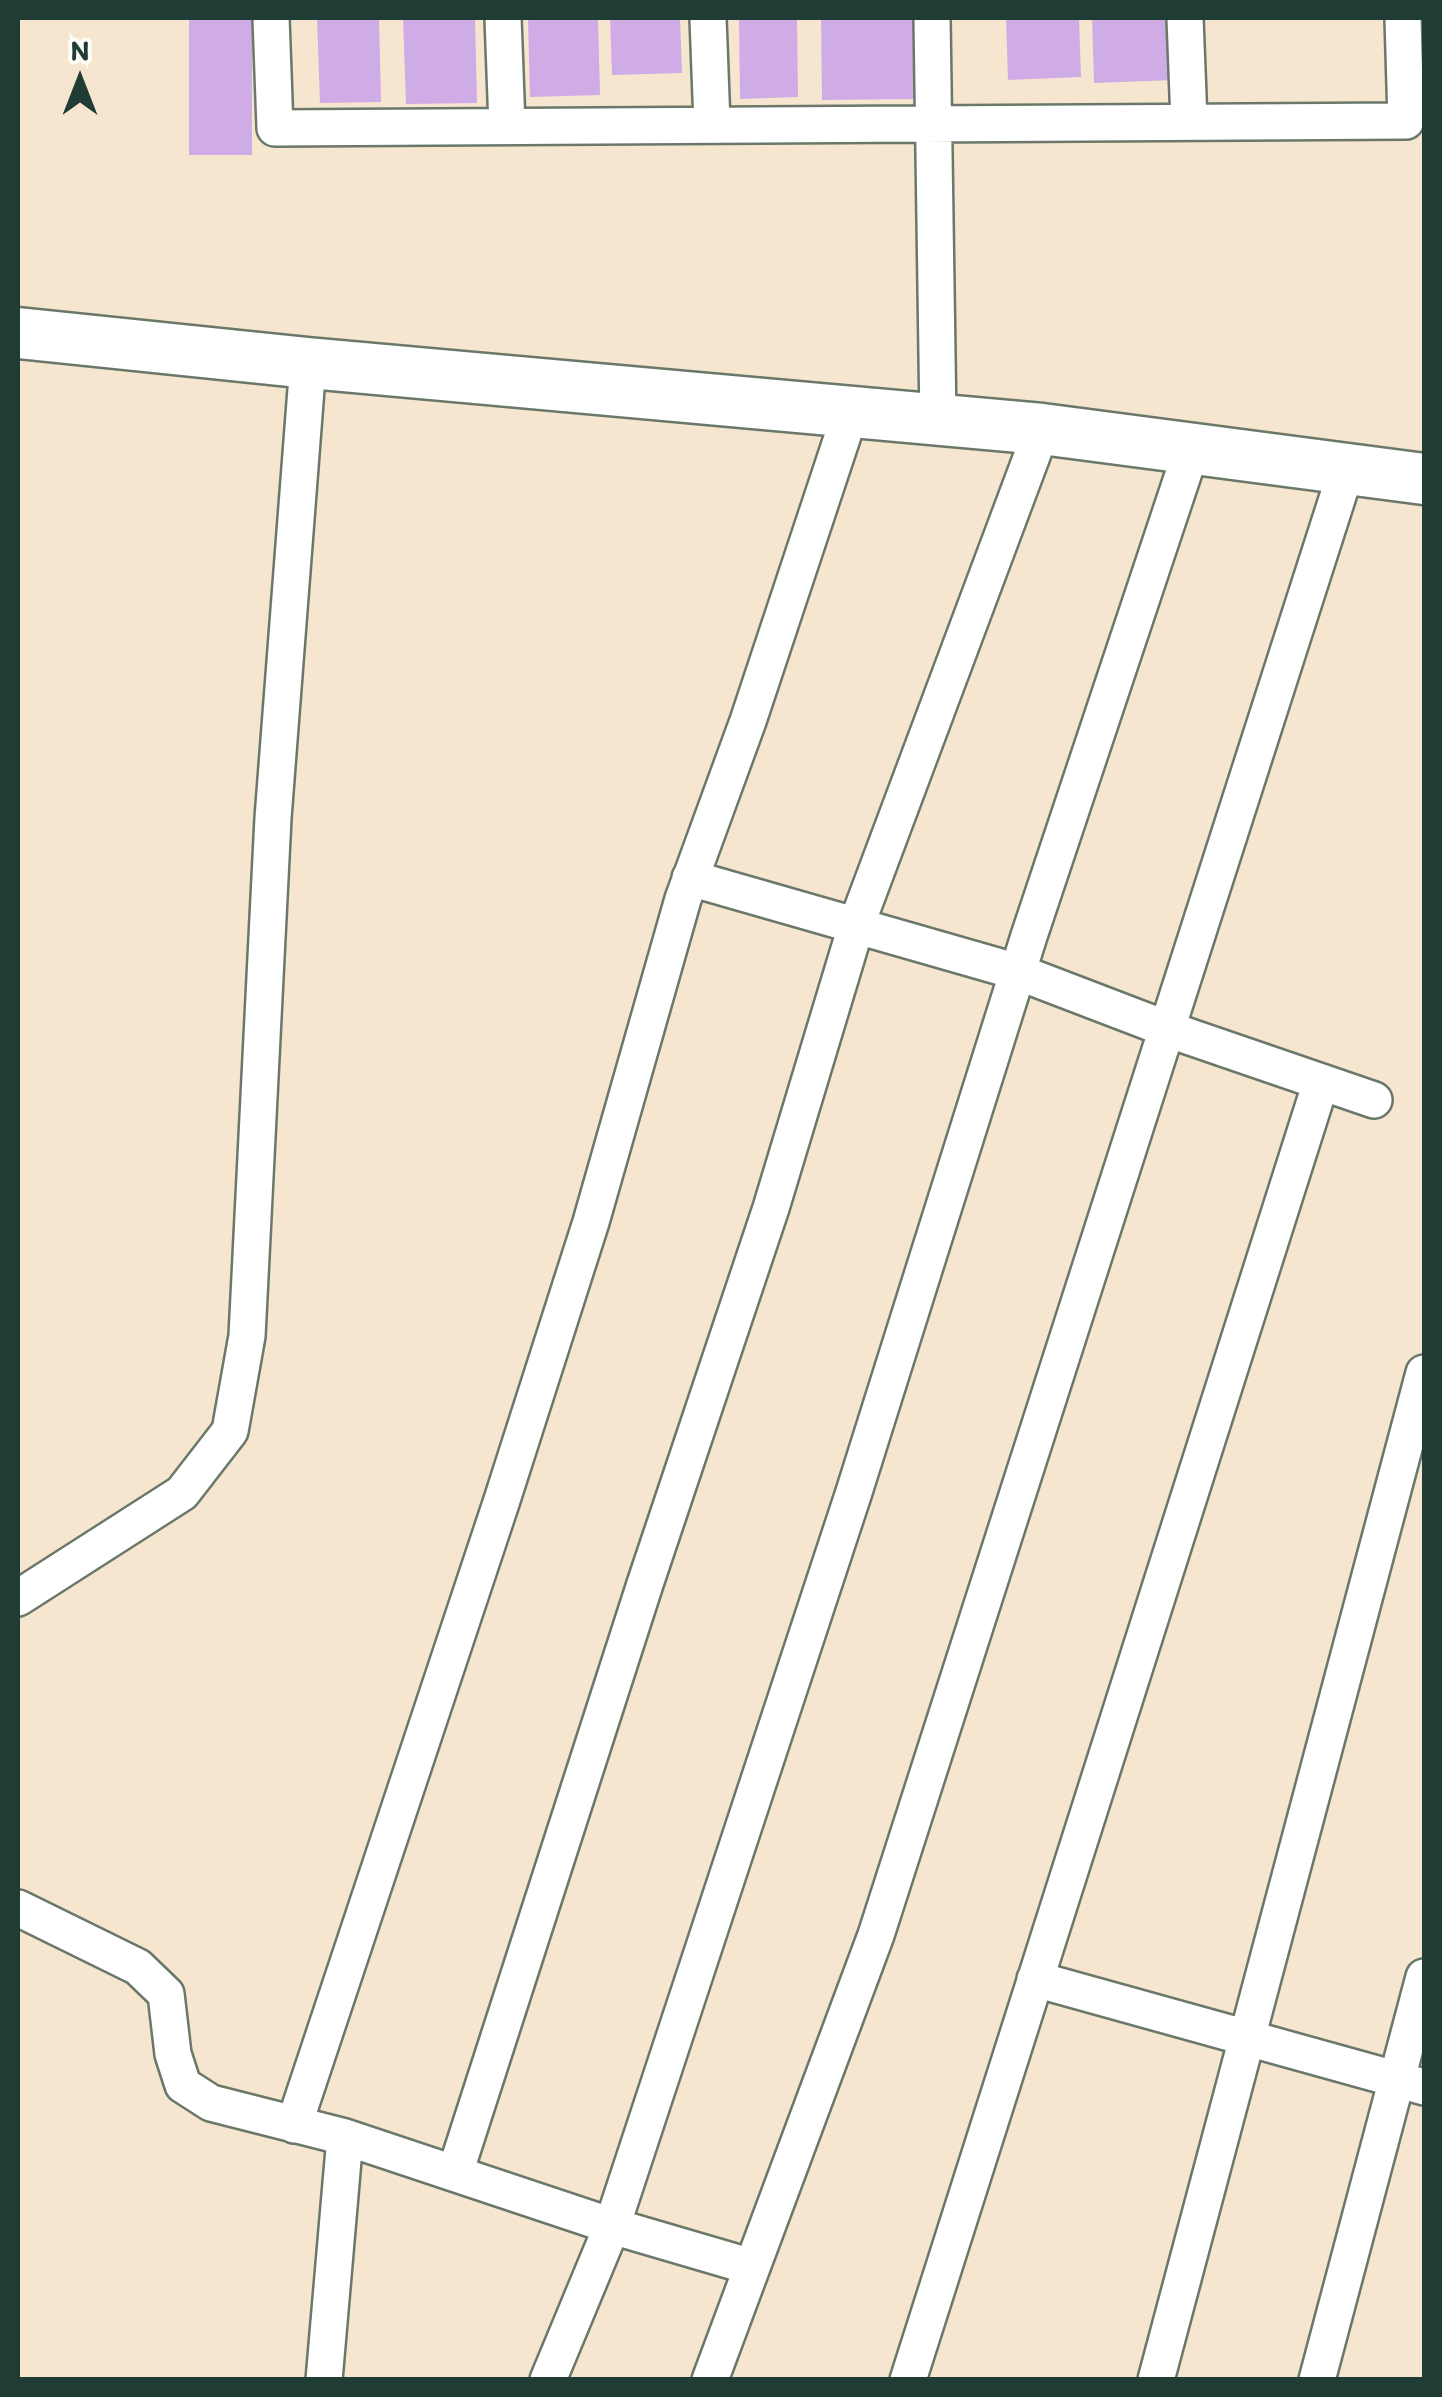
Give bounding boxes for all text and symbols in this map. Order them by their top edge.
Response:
north arrow [30,30,130,130]
text: N [71,33,89,67]

